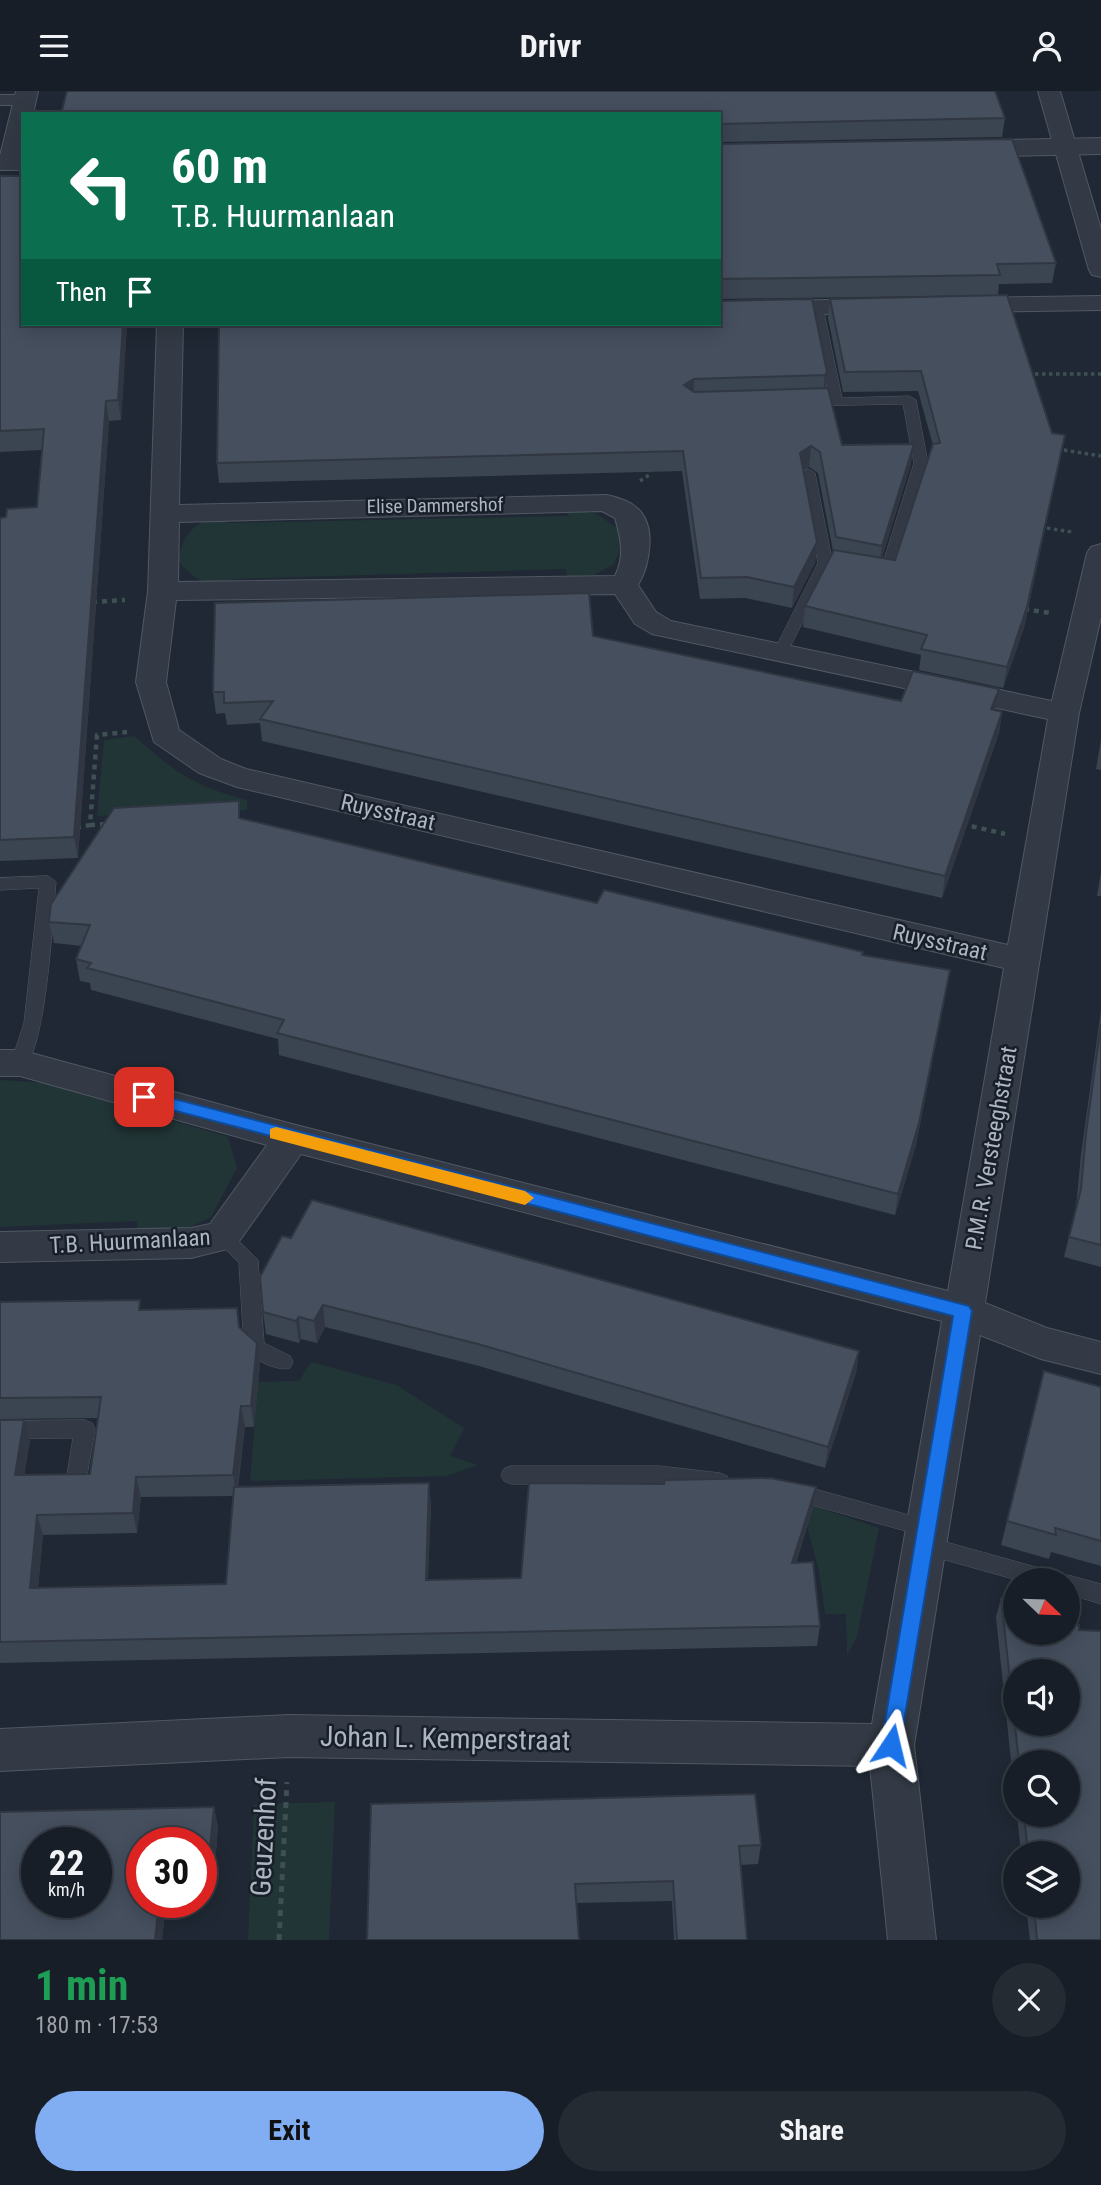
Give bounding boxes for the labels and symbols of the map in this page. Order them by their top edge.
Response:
street label: Elise Dammershof [366,493,504,518]
street label: Ruysstraat [338,789,438,836]
street label: Ruysstraat [890,919,990,966]
street label: P.M.R. Versteeghstraat [960,1044,1023,1252]
pin [114,1067,174,1127]
street label: T.B. Huurmanlaan [49,1224,211,1259]
north arrow [1003,1568,1080,1645]
position arrow [854,1708,928,1782]
street label: Johan L. Kemperstraat [320,1720,570,1757]
street label: Geuzenhof [244,1777,283,1897]
speed limit sign: 30 [126,1827,217,1918]

